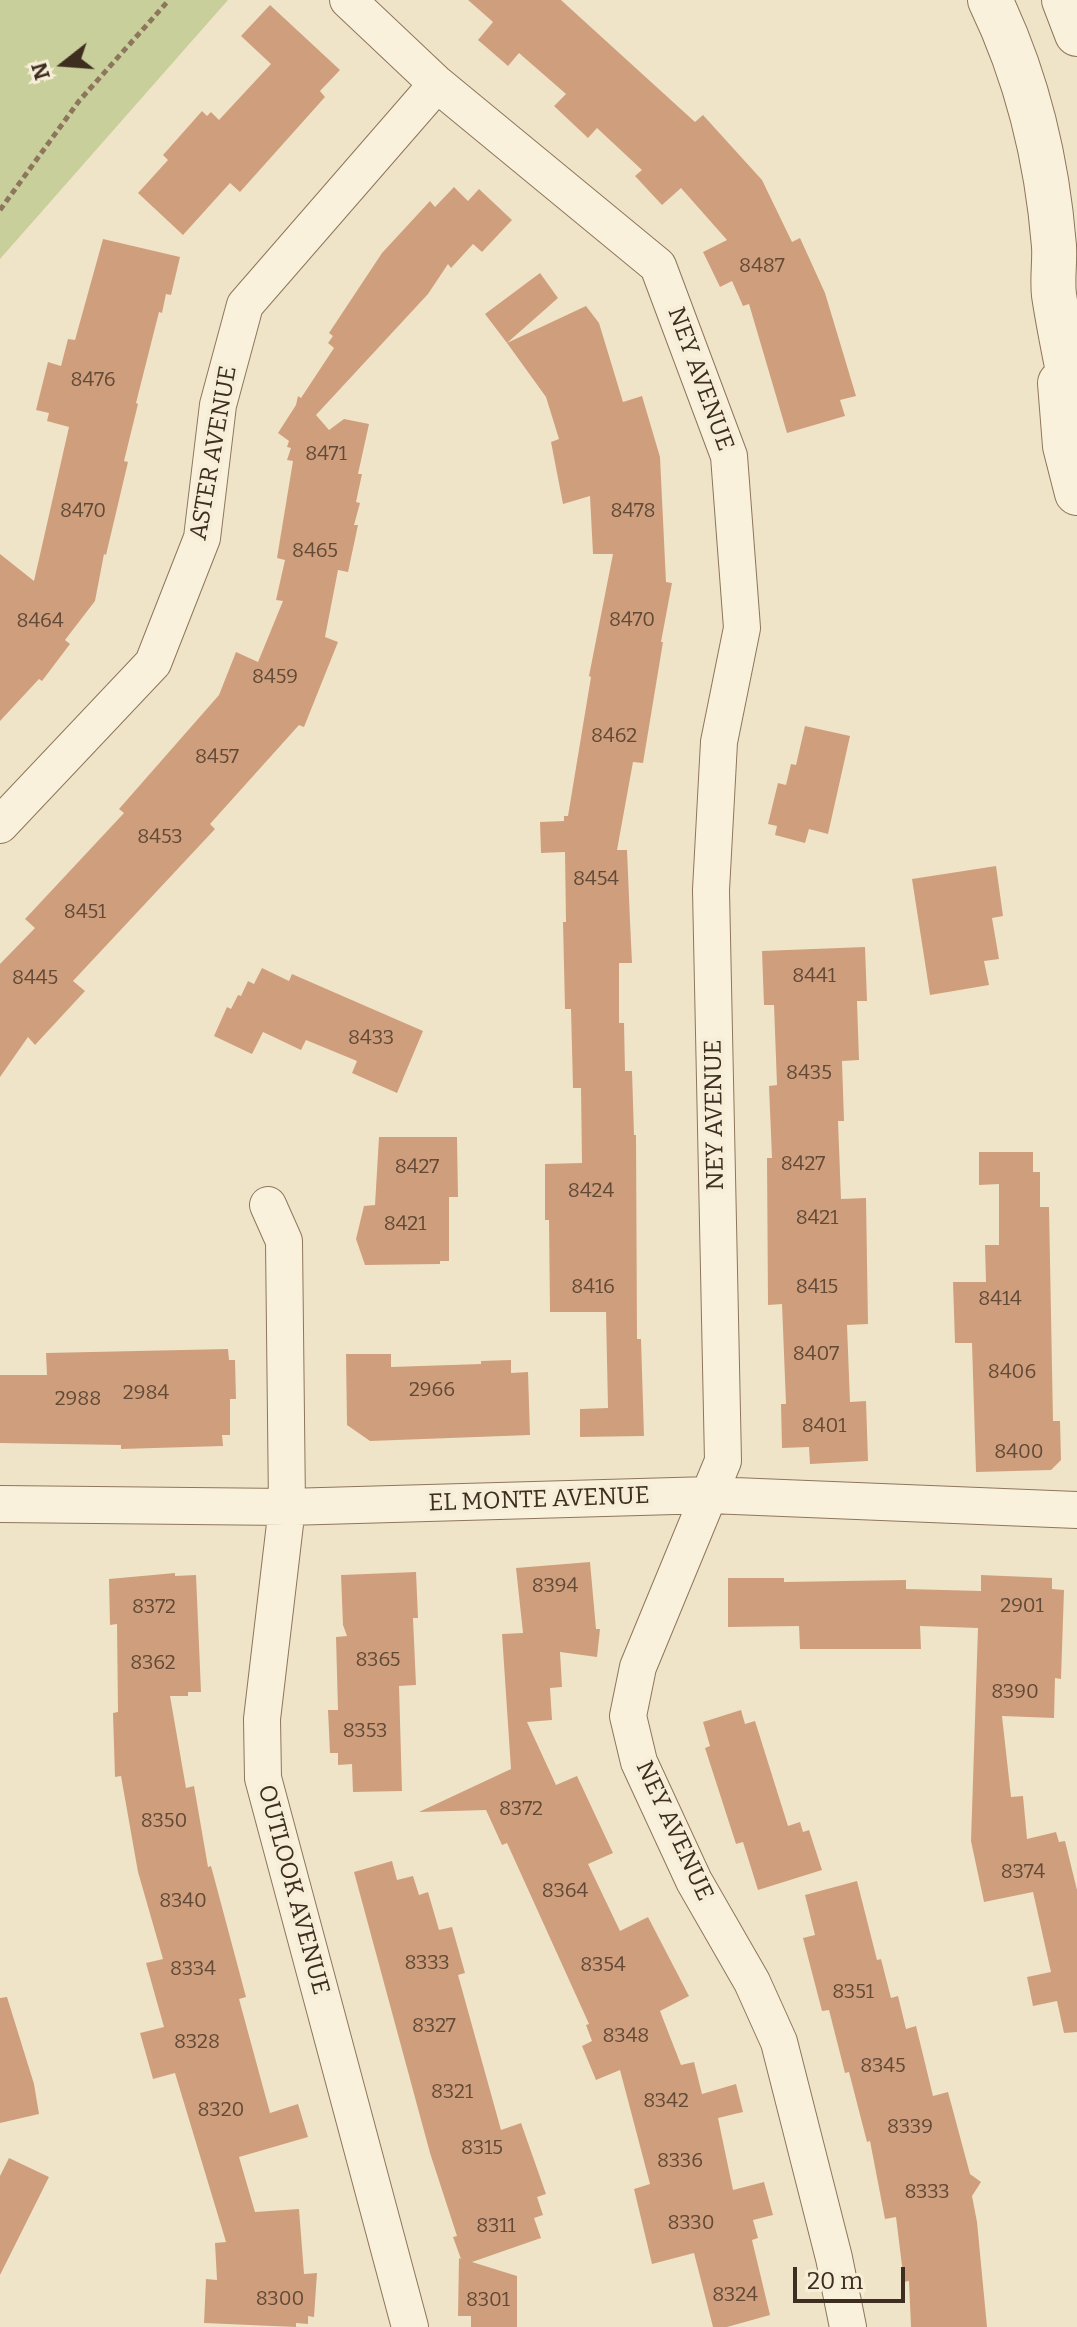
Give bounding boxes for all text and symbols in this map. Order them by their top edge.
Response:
north arrow [24,24,104,104]
text: N [25,59,56,83]
house number: 8487 [739,254,785,278]
street label: NEY AVENUE [661,303,739,455]
street label: ASTER AVENUE [185,364,243,542]
house number: 8476 [71,368,115,392]
house number: 8471 [305,442,347,466]
house number: 8470 [60,499,106,523]
house number: 8478 [610,499,656,523]
house number: 8465 [292,539,338,563]
house number: 8470 [609,608,655,632]
house number: 8464 [16,609,64,633]
house number: 8459 [252,665,298,689]
house number: 8462 [591,724,637,748]
house number: 8457 [195,745,239,769]
house number: 8453 [137,825,183,849]
house number: 8454 [573,867,619,891]
house number: 8451 [64,900,106,924]
house number: 8441 [792,964,836,988]
house number: 8445 [12,966,58,990]
house number: 8433 [348,1026,394,1050]
street label: NEY AVENUE [699,1039,731,1191]
house number: 8435 [786,1061,832,1085]
house number: 8427 [781,1152,825,1176]
house number: 8427 [395,1155,439,1179]
house number: 8424 [568,1179,614,1203]
house number: 8421 [796,1206,838,1230]
house number: 8421 [384,1212,426,1236]
house number: 8416 [571,1275,615,1299]
house number: 8415 [796,1275,838,1299]
house number: 8414 [978,1287,1022,1311]
house number: 8407 [793,1342,839,1366]
house number: 8406 [988,1360,1036,1384]
house number: 2966 [409,1378,455,1402]
house number: 2984 [123,1381,169,1405]
house number: 2988 [55,1387,101,1411]
house number: 8401 [802,1414,846,1438]
house number: 8400 [994,1440,1044,1464]
street label: EL MONTE AVENUE [428,1482,650,1518]
house number: 8394 [532,1574,578,1598]
house number: 2901 [1000,1594,1044,1618]
house number: 8372 [132,1595,176,1619]
house number: 8365 [355,1648,401,1672]
house number: 8362 [130,1651,176,1675]
house number: 8390 [991,1680,1039,1704]
house number: 8353 [343,1719,387,1743]
street label: NEY AVENUE [629,1757,719,1905]
street label: OUTLOOK AVENUE [251,1782,335,1998]
house number: 8372 [499,1797,543,1821]
house number: 8350 [141,1809,187,1833]
house number: 8374 [1001,1860,1045,1884]
house number: 8364 [542,1879,588,1903]
house number: 8340 [159,1889,207,1913]
house number: 8333 [404,1951,450,1975]
house number: 8354 [580,1953,626,1977]
house number: 8334 [170,1957,216,1981]
house number: 8351 [832,1980,874,2004]
house number: 8327 [412,2014,456,2038]
house number: 8348 [603,2024,649,2048]
house number: 8328 [174,2030,220,2054]
house number: 8345 [860,2054,906,2078]
house number: 8321 [431,2080,473,2104]
house number: 8342 [643,2089,689,2113]
house number: 8320 [198,2098,244,2122]
house number: 8339 [887,2115,933,2139]
house number: 8315 [461,2136,503,2160]
house number: 8336 [657,2149,703,2173]
house number: 8333 [904,2180,950,2204]
house number: 8330 [668,2211,714,2235]
house number: 8311 [476,2214,516,2238]
scale bar [797,2251,909,2301]
text: 20 m [807,2267,863,2295]
house number: 8324 [712,2283,758,2307]
house number: 8300 [256,2287,304,2311]
house number: 8301 [466,2288,510,2312]

